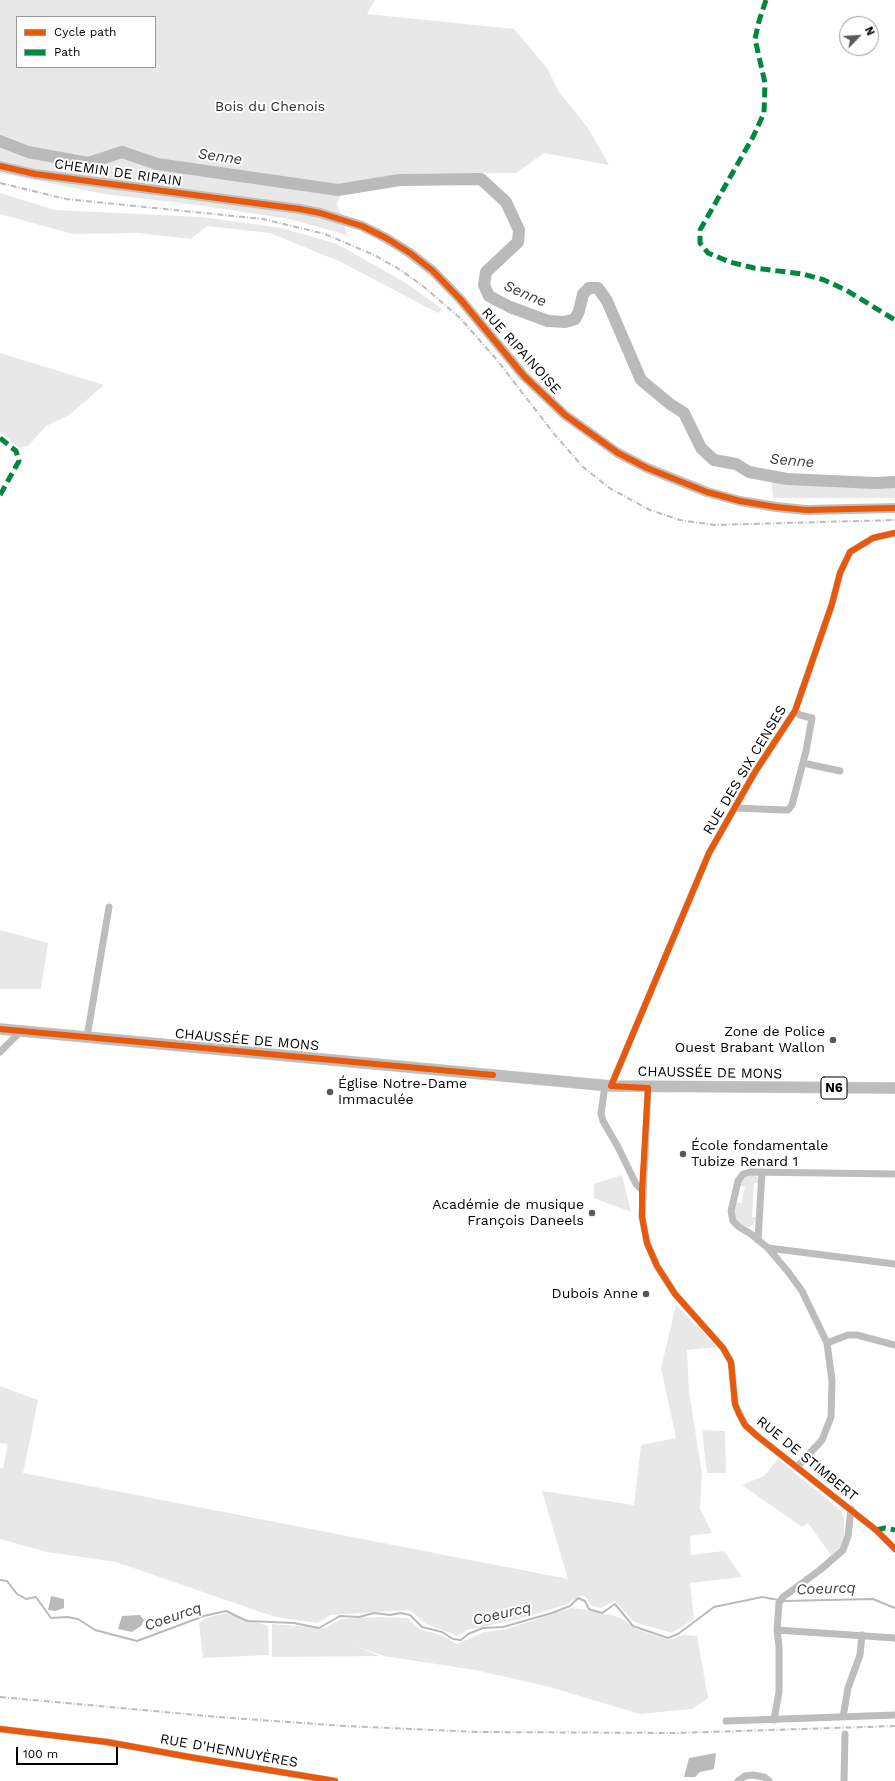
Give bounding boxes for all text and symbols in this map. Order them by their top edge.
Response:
legend [16,16,156,68]
north arrow [839,16,879,56]
text: Cycle path [54,25,116,39]
text: N [862,25,877,38]
text: Path [54,45,80,59]
park label: Bois du Chenois [215,99,325,115]
water label: Senne [197,145,243,169]
street label: CHEMIN DE RIPAIN [53,156,183,190]
water label: Senne [501,277,549,311]
street label: RUE RIPAINOISE [478,304,564,398]
water label: Senne [769,450,815,472]
street label: RUE DES SIX CENSES [700,702,790,838]
place label: Zone de Police Ouest Brabant Wallon [675,1024,825,1056]
street label: CHAUSSÉE DE MONS [174,1025,320,1055]
marker: Zone de Police Ouest Brabant Wallon [828,1035,838,1045]
street label: CHAUSSÉE DE MONS [637,1063,783,1083]
place label: Église Notre-Dame Immaculée [338,1076,467,1108]
road number: N6 [821,1077,847,1099]
marker: Église Notre-Dame Immaculée [325,1087,335,1097]
place label: École fondamentale Tubize Renard 1 [691,1138,828,1170]
marker: École fondamentale Tubize Renard 1 [678,1149,688,1159]
place label: Académie de musique François Daneels [432,1197,584,1230]
marker: Académie de musique François Daneels [587,1208,597,1218]
place label: Dubois Anne [552,1286,638,1302]
marker: Dubois Anne [641,1289,651,1299]
street label: RUE DE STIMBERT [753,1413,861,1505]
water label: Coeurcq [796,1579,856,1599]
water label: Coeurcq [142,1599,204,1635]
water label: Coeurcq [471,1599,533,1629]
street label: RUE D'HENNUYÈRES [159,1731,299,1771]
scale bar [18,1739,120,1765]
text: 100 m [23,1747,58,1761]

